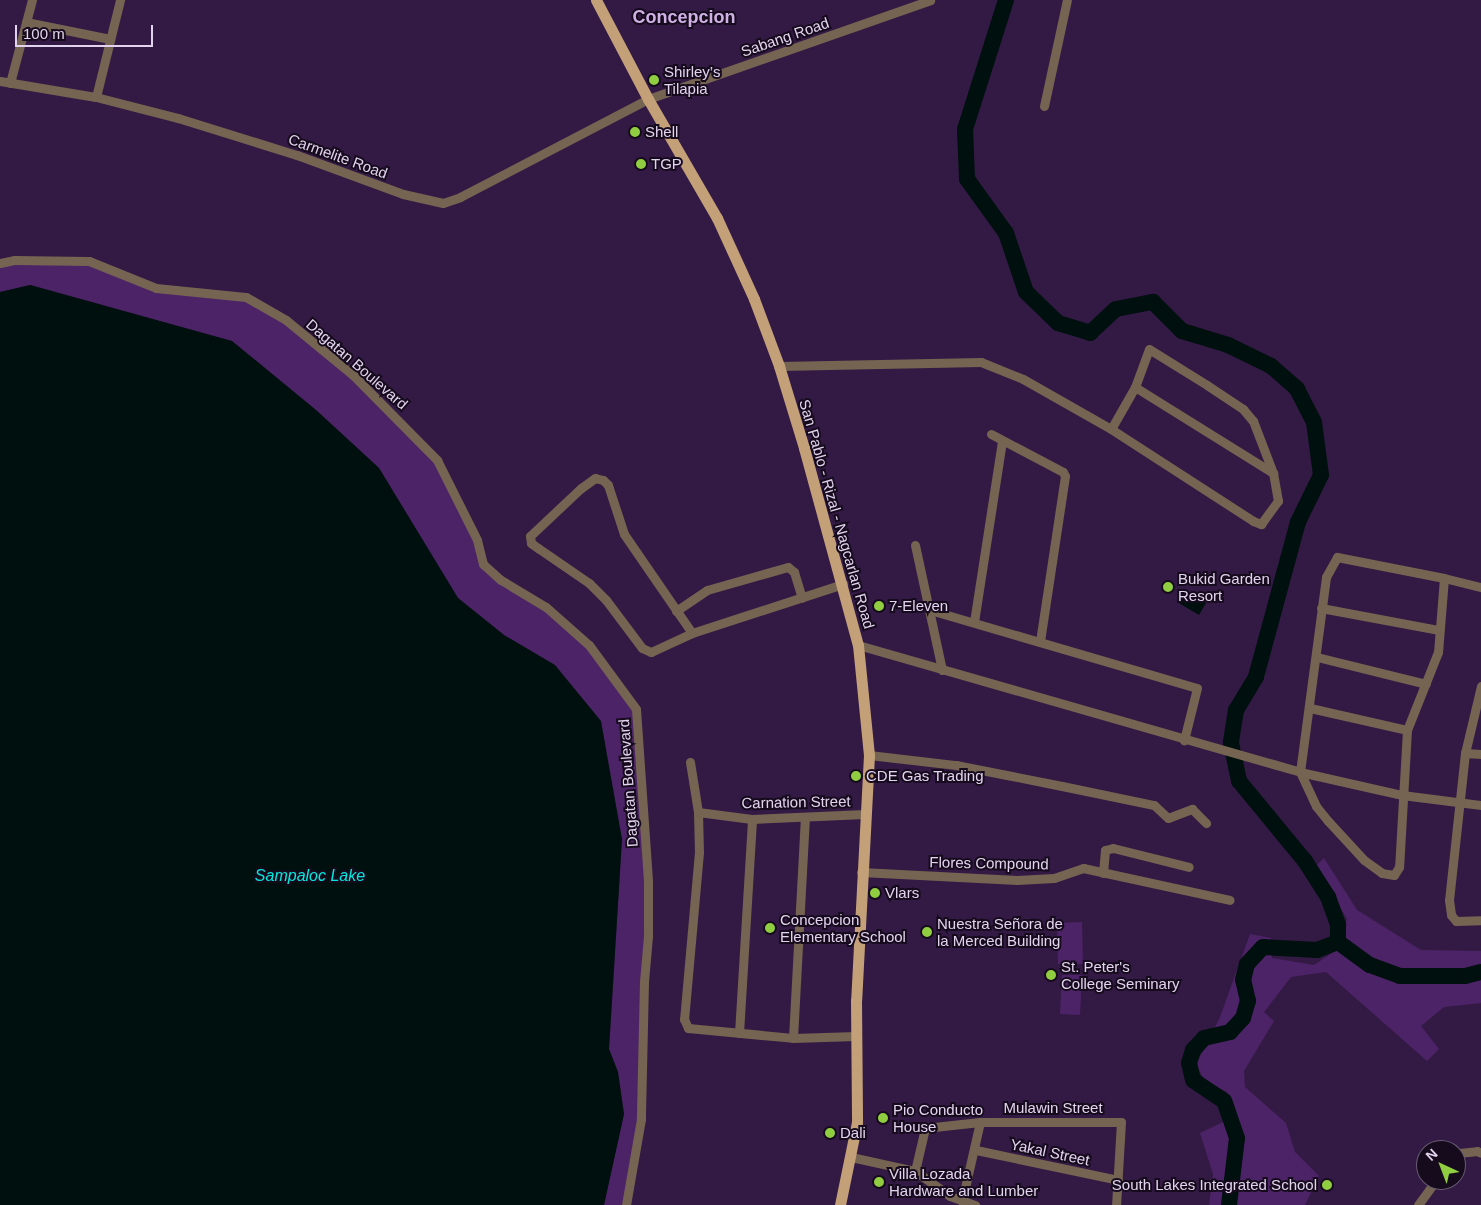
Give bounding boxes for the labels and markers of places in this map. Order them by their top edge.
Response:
place label: Shirley’s Tilapia [664,62,720,97]
marker: Shirley’s Tilapia [648,74,660,86]
place label: Shell [645,123,678,141]
marker: Shell [629,126,641,138]
place label: TGP [651,155,682,173]
marker: TGP [635,158,647,170]
place label: Bukid Garden Resort [1178,569,1270,604]
marker: Bukid Garden Resort [1162,581,1174,593]
place label: 7-Eleven [889,597,948,615]
marker: 7-Eleven [873,600,885,612]
place label: CDE Gas Trading [866,767,984,785]
marker: CDE Gas Trading [850,770,862,782]
place label: Vlars [885,884,919,902]
marker: Vlars [869,887,881,899]
place label: Concepcion Elementary School [780,910,906,945]
place label: Nuestra Señora de la Merced Building [937,914,1063,949]
marker: Concepcion Elementary School [764,922,776,934]
marker: Nuestra Señora de la Merced Building [921,926,933,938]
place label: St. Peter's College Seminary [1061,957,1179,992]
marker: St. Peter's College Seminary [1045,969,1057,981]
place label: Pio Conducto House [893,1100,983,1135]
marker: Pio Conducto House [877,1112,889,1124]
place label: Dali [840,1124,866,1142]
marker: Dali [824,1127,836,1139]
place label: Villa Lozada Hardware and Lumber [889,1164,1038,1199]
marker: Villa Lozada Hardware and Lumber [873,1176,885,1188]
place label: South Lakes Integrated School [1112,1176,1317,1194]
marker: South Lakes Integrated School [1321,1179,1333,1191]

